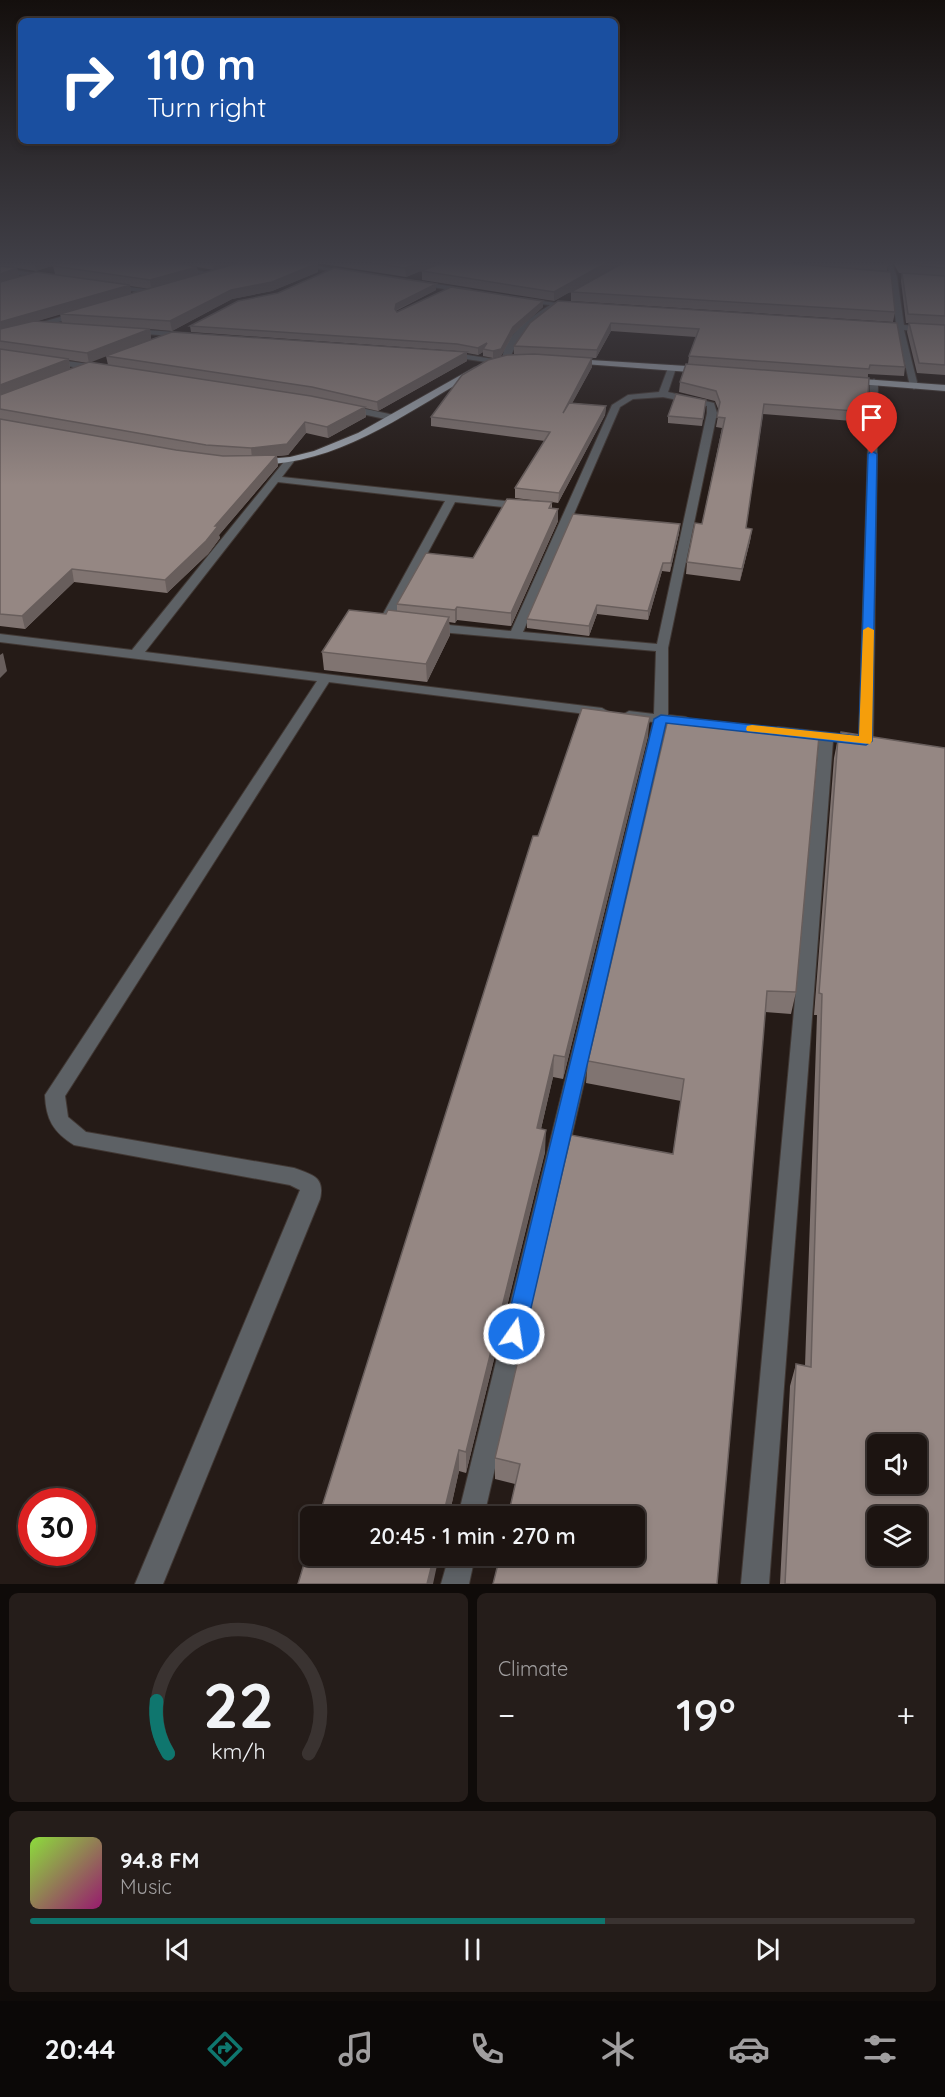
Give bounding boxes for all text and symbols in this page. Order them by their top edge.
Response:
text: 110 m [147,38,256,91]
icon: right [48,42,126,120]
text: Turn right [147,90,266,124]
pin [846,392,897,454]
icon: arrive [855,401,888,434]
position arrow [482,1302,546,1366]
map controls [867,1434,927,1566]
button: sound [867,1434,927,1494]
speed limit sign: 30 [18,1488,96,1566]
button: layers [867,1506,927,1566]
text: 20:45 · 1 min · 270 m [369,1522,576,1550]
text: Climate [498,1656,568,1681]
text: 22 [203,1666,274,1744]
text: 19° [676,1686,736,1742]
text: − [498,1694,515,1735]
text: + [896,1694,915,1735]
text: km/h [211,1739,266,1765]
text: 94.8 FM [120,1846,200,1874]
text: Music [120,1874,172,1899]
icon: previous [161,1933,194,1966]
icon: pause [456,1933,489,1966]
icon: next [751,1933,784,1966]
icon: directions [204,2028,246,2070]
icon: music [335,2028,377,2070]
icon: phone [466,2028,508,2070]
icon: climate [597,2028,639,2070]
icon: car [728,2028,770,2070]
icon: filters [859,2028,901,2070]
text: 20:44 [44,2032,116,2066]

